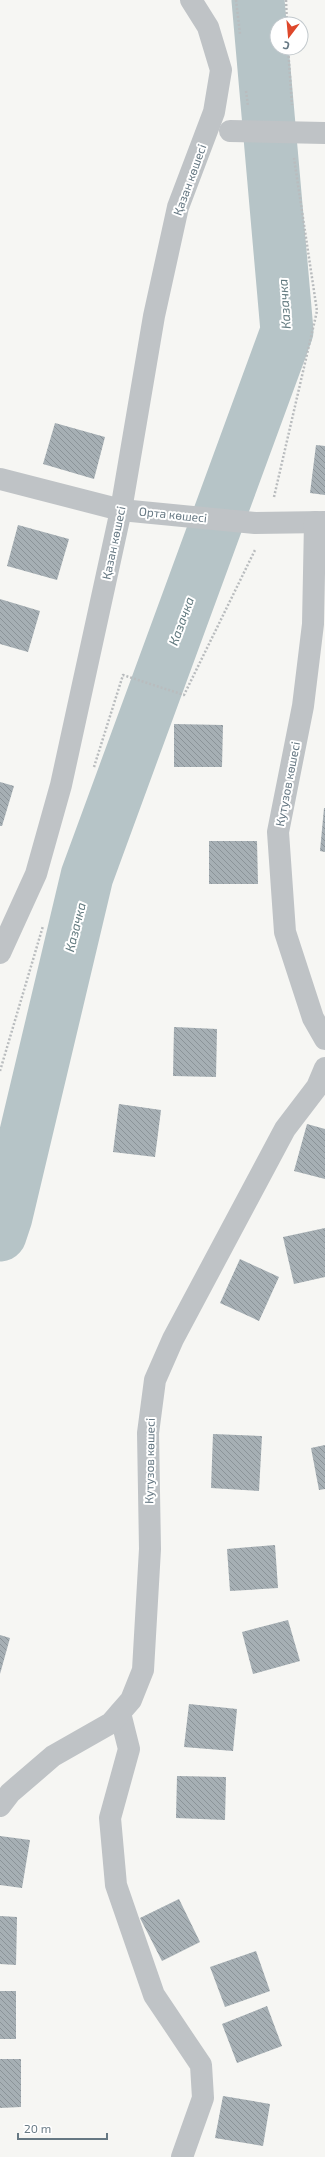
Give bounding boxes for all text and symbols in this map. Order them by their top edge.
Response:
north arrow [269,16,309,56]
text: С [281,39,291,53]
street label: Қазан көшесі [170,142,208,217]
water label: Казачка [274,278,294,330]
street label: Орта көшесі [138,503,208,525]
street label: Қазан көшесі [98,505,128,581]
water label: Казачка [165,595,197,647]
street label: Кутузов көшесі [272,740,303,828]
water label: Казачка [61,901,89,953]
street label: Кутузов көшесі [141,1418,158,1504]
scale bar [18,2115,107,2141]
text: 20 m [24,2121,51,2135]

